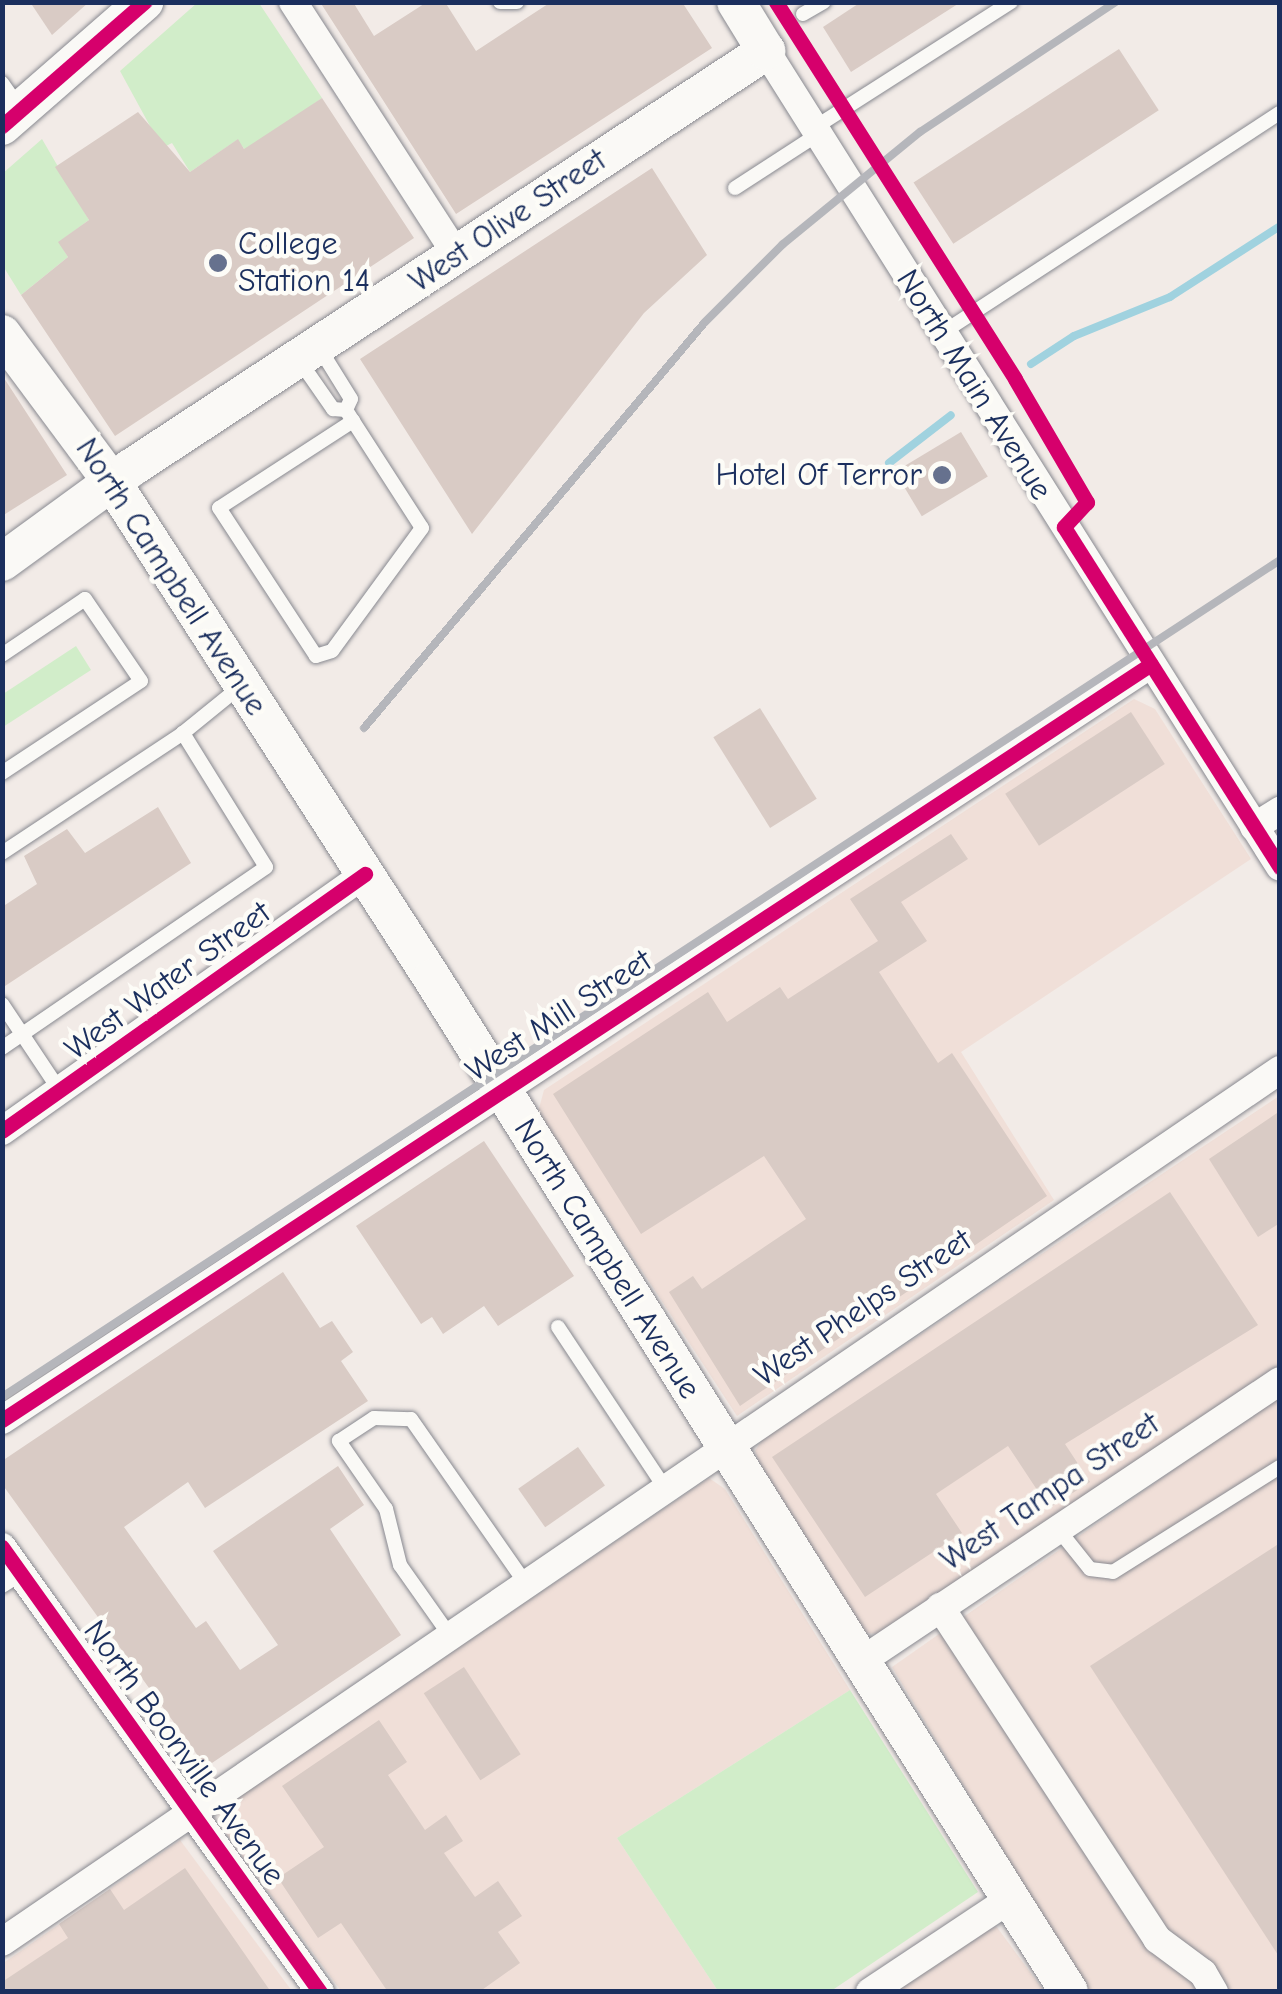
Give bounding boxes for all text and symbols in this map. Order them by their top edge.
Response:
street label: West Olive Street [402,141,614,301]
place label: College Station 14 [238,226,370,301]
marker: College Station 14 [207,252,229,274]
street label: North Main Avenue [888,263,1060,507]
street label: North Campbell Avenue [67,431,275,723]
place label: Hotel Of Terror [715,456,922,494]
marker: Hotel Of Terror [931,464,953,486]
street label: West Water Street [58,894,278,1068]
street label: West Mill Street [459,942,659,1090]
street label: North Campbell Avenue [505,1112,709,1406]
street label: West Phelps Street [747,1221,979,1395]
street label: West Tampa Street [933,1405,1167,1579]
street label: North Boonville Avenue [75,1613,293,1893]

